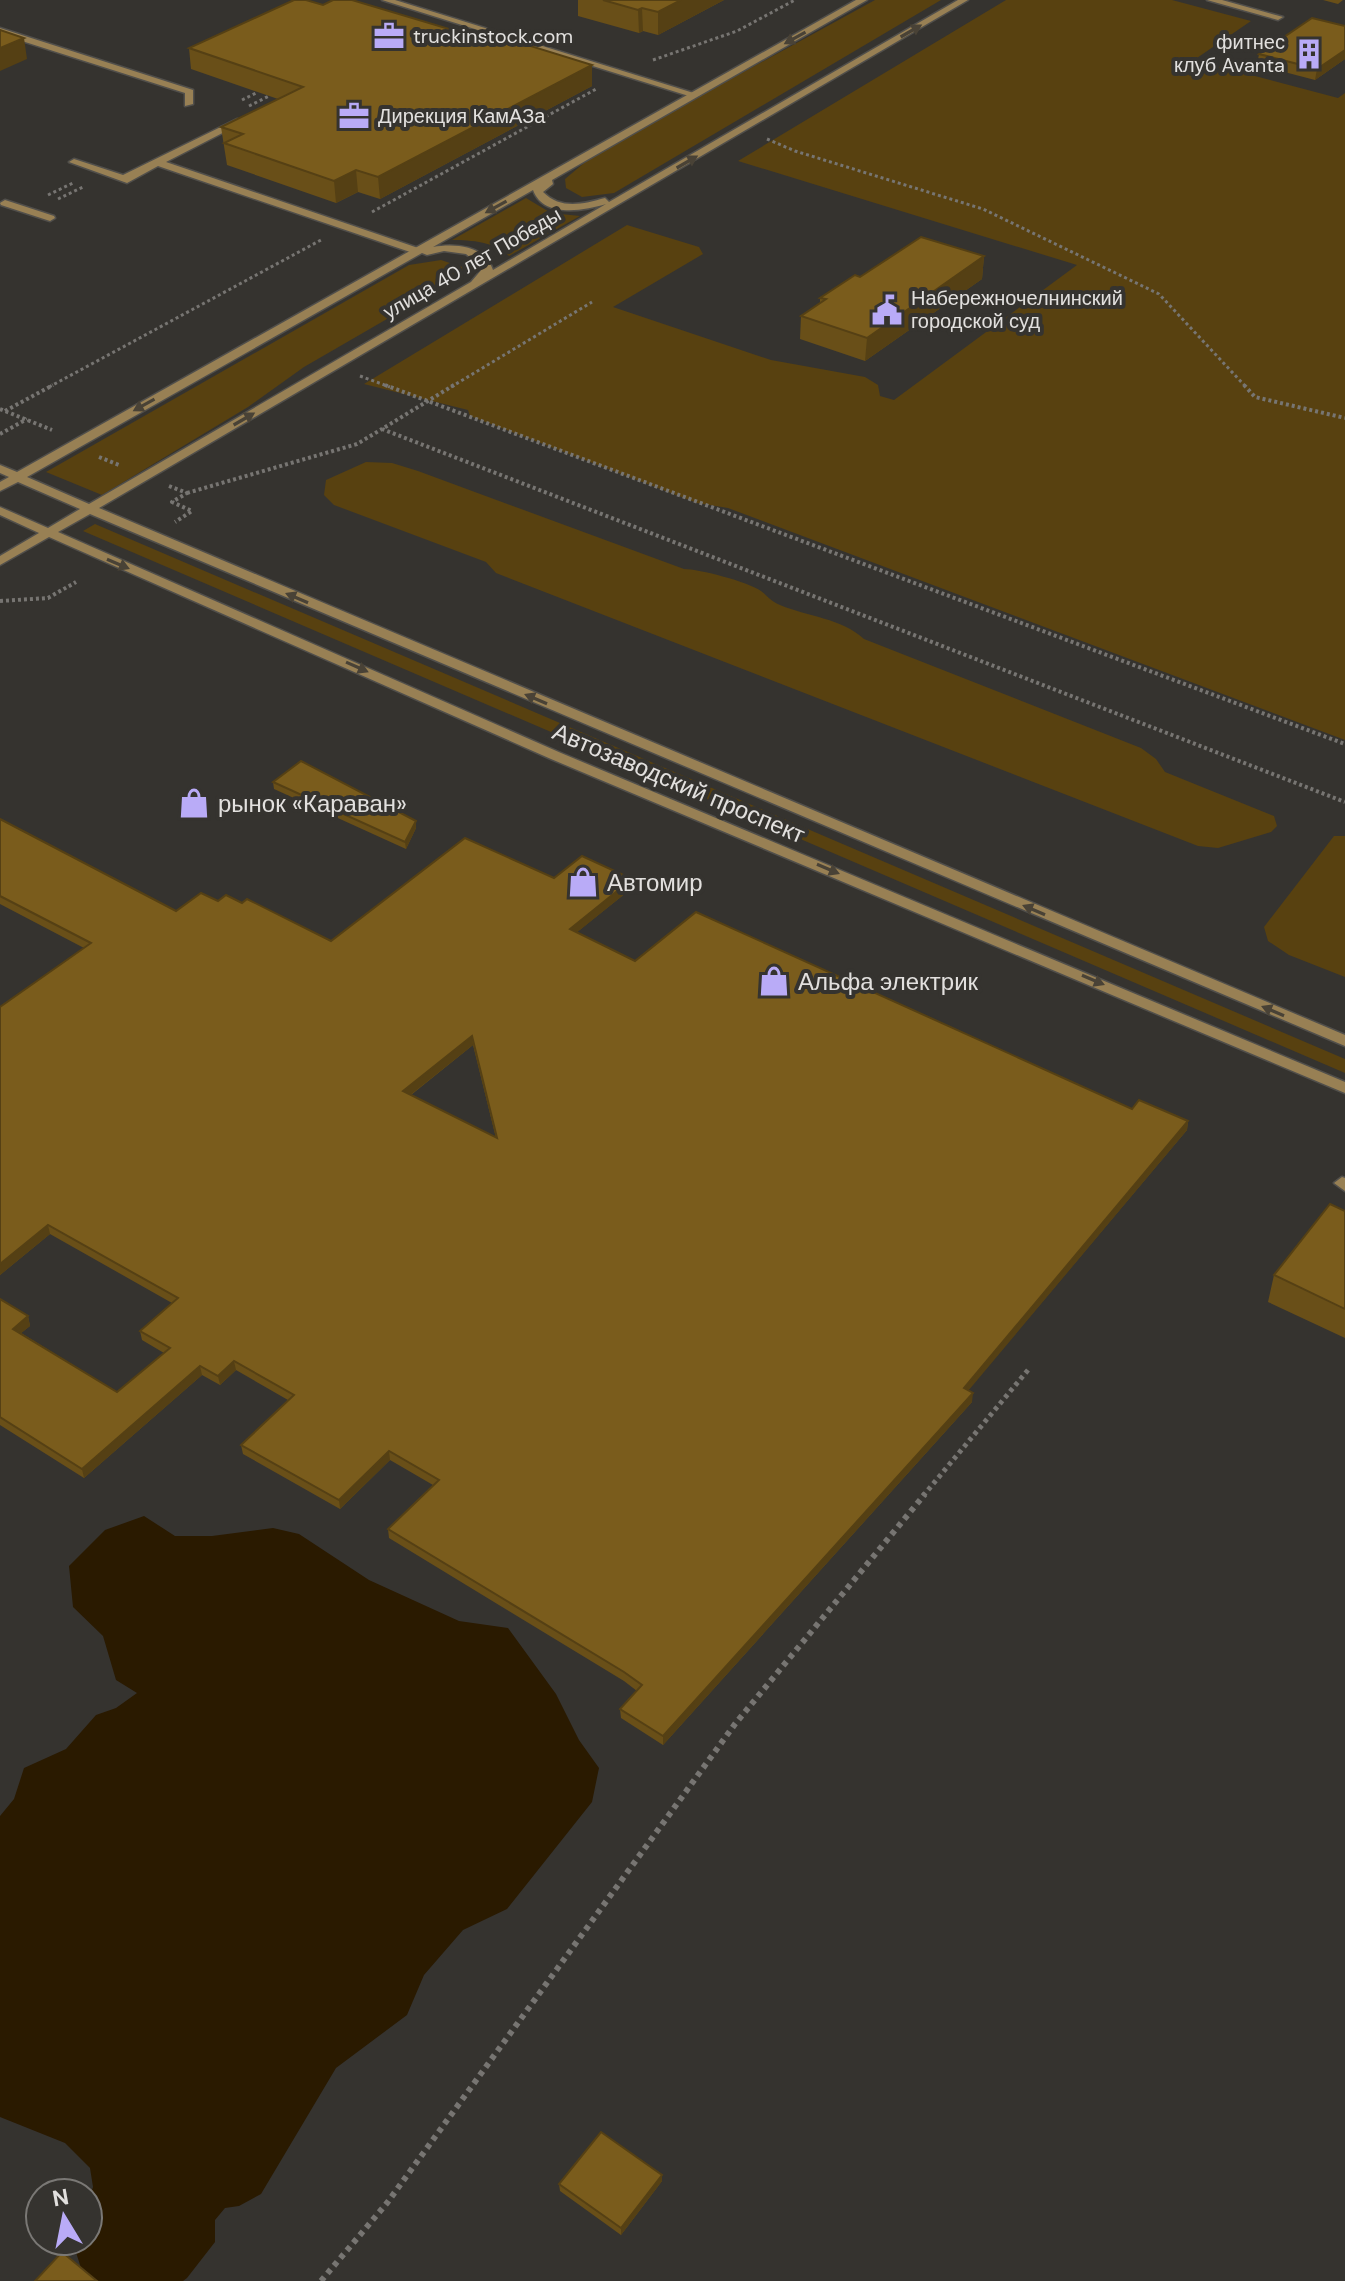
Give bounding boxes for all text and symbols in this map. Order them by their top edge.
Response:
office icon: truckinstock.com [372,19,406,53]
place label: truckinstock.com [413,23,573,49]
one-way arrow [900,24,922,38]
place label: фитнес клуб Avanta [1174,29,1285,78]
one-way arrow [784,31,807,45]
building icon: фитнес клуб Avanta [1292,37,1326,71]
office icon: Дирекция КамАЗа [337,99,371,133]
place label: Дирекция КамАЗа [378,103,546,129]
one-way arrow [676,155,698,169]
one-way arrow [484,200,507,214]
street label: улица 40 лет Победы [378,201,566,325]
place label: Набережночелнинский городской суд [911,285,1123,334]
public building icon: Набережночелнинский городской суд [870,293,904,327]
one-way arrow [133,398,155,412]
one-way arrow [233,412,255,426]
one-way arrow [107,558,130,571]
one-way arrow [285,592,309,605]
one-way arrow [345,661,369,674]
one-way arrow [524,693,548,706]
street label: Автозаводский проспект [548,716,810,850]
shop icon: рынок «Караван» [177,786,211,820]
place label: рынок «Караван» [218,788,407,819]
one-way arrow [816,863,840,876]
shop icon: Автомир [566,865,600,899]
place label: Автомир [607,867,703,898]
one-way arrow [1022,903,1046,916]
shop icon: Альфа электрик [757,964,791,998]
place label: Альфа электрик [798,966,979,997]
one-way arrow [1081,974,1105,987]
one-way arrow [1261,1004,1285,1017]
north arrow [24,2177,104,2257]
text: N [50,2182,71,2213]

